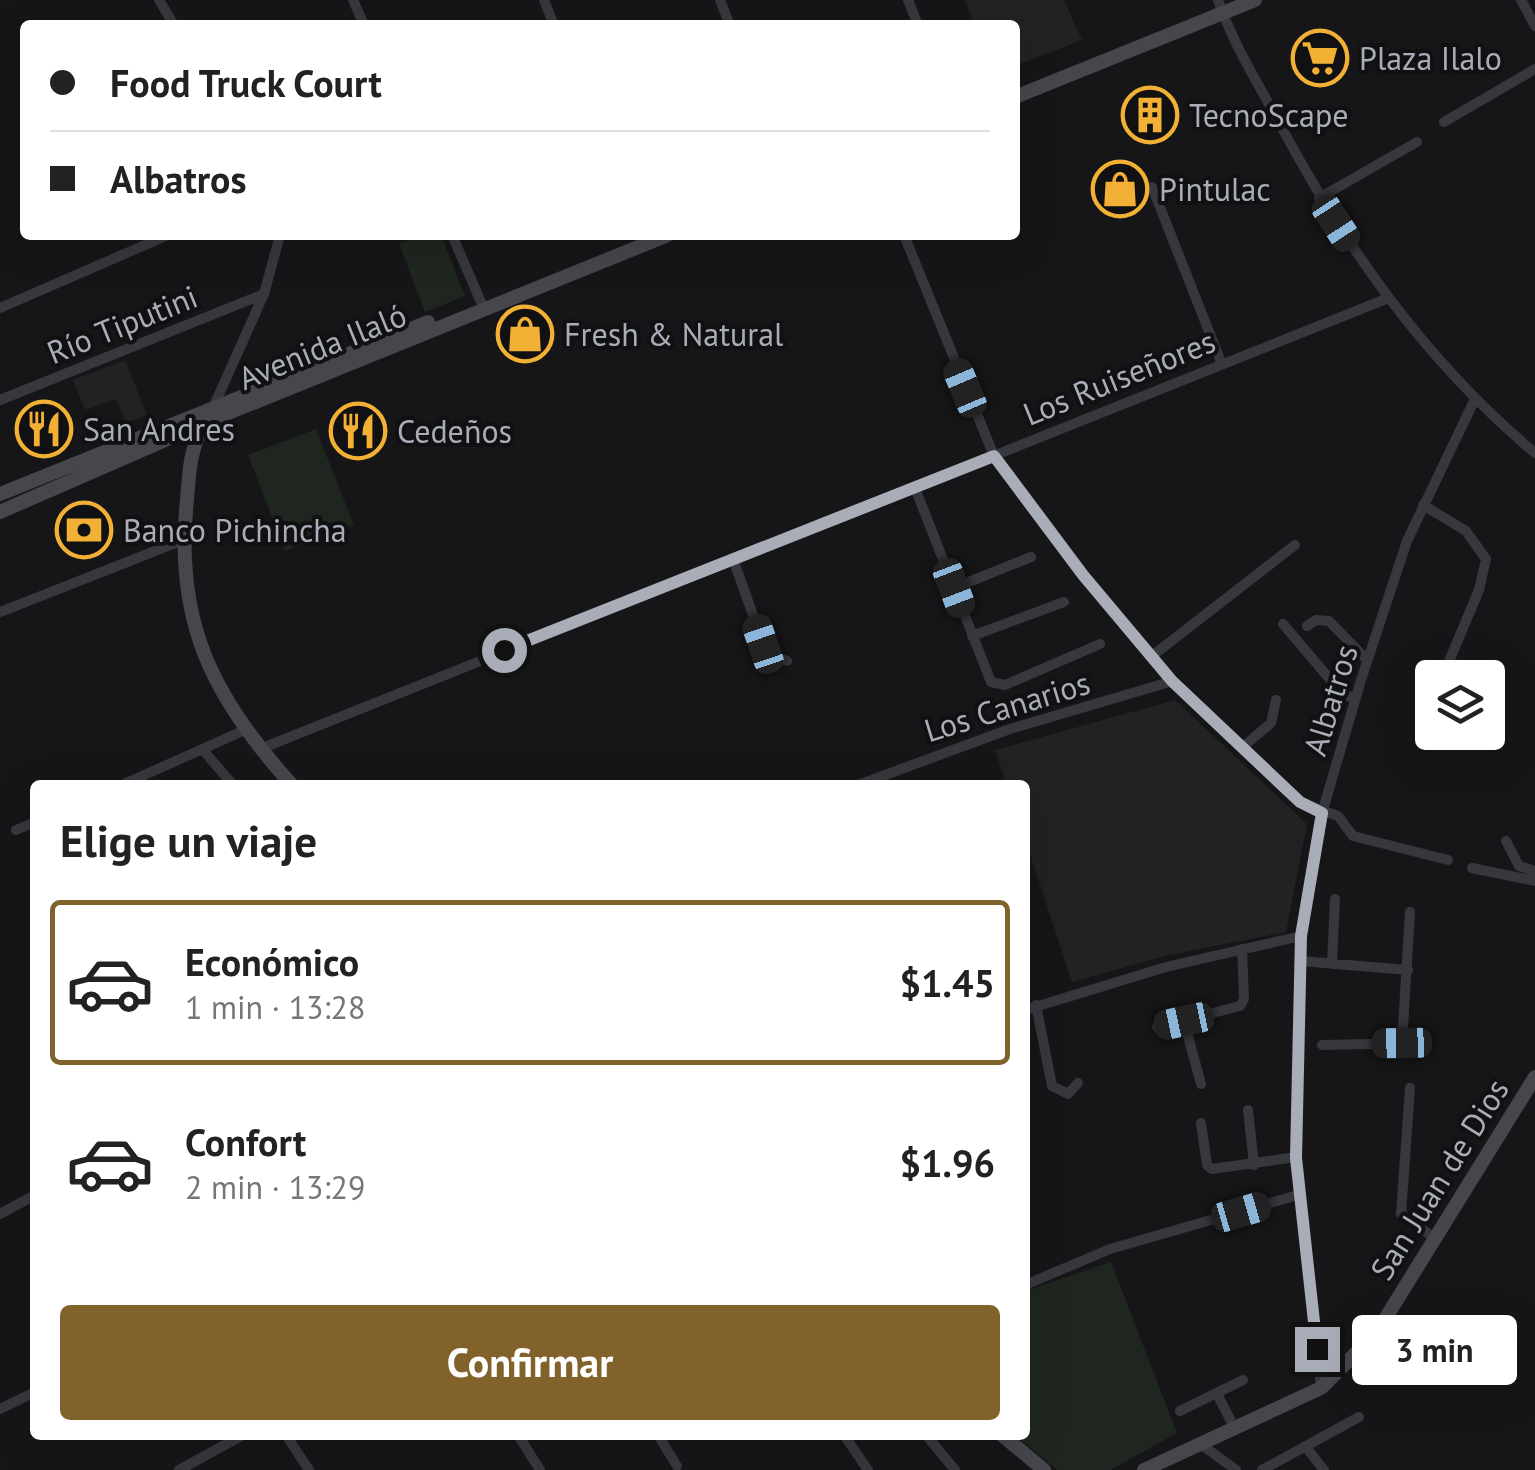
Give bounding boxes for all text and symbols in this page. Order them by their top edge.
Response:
supermarket icon: Plaza Ilalo [1290,28,1350,88]
place label: Plaza Ilalo [1359,37,1502,79]
text: Food Truck Court [110,58,382,107]
building icon: TecnoScape [1120,85,1180,145]
place label: TecnoScape [1189,94,1349,136]
text: Albatros [110,154,246,203]
shop icon: Pintulac [1090,159,1150,219]
place label: Pintulac [1159,168,1271,210]
car [1307,190,1365,256]
street label: Río Tiputini [41,275,203,373]
street label: Avenida Ilaló [232,293,412,399]
shop icon: Fresh & Natural [495,304,555,364]
place label: Fresh & Natural [564,313,784,355]
street label: Los Ruiseñores [1017,319,1221,435]
car [939,355,991,421]
restaurant icon: San Andres [14,399,74,459]
restaurant icon: Cedeños [328,401,388,461]
place label: San Andres [83,408,235,450]
place label: Cedeños [397,410,512,452]
bank icon: Banco Pichincha [54,500,114,560]
place label: Banco Pichincha [123,509,347,551]
car [929,555,979,621]
car [739,611,787,677]
route start [482,628,527,673]
street label: Albatros [1293,640,1367,760]
map controls [1415,660,1505,750]
button: layers [1415,660,1505,750]
street label: Los Canarios [919,661,1095,751]
text: Elige un viaje [60,811,317,869]
text: Económico [185,937,359,986]
icon: car [65,938,155,1028]
text: $1.45 [899,958,995,1007]
text: 1 min · 13:28 [185,986,365,1028]
car [1152,1000,1216,1042]
car [1372,1027,1432,1059]
street label: San Juan de Dios [1360,1071,1518,1287]
text: Confort [185,1117,306,1166]
icon: car [65,1118,155,1208]
text: $1.96 [899,1138,995,1187]
text: 2 min · 13:29 [185,1166,365,1208]
car [1208,1189,1274,1235]
button: Confirmar [60,1305,1000,1420]
callout: 3 min [1352,1314,1517,1384]
route end [1295,1327,1340,1372]
text: 3 min [1395,1329,1474,1371]

